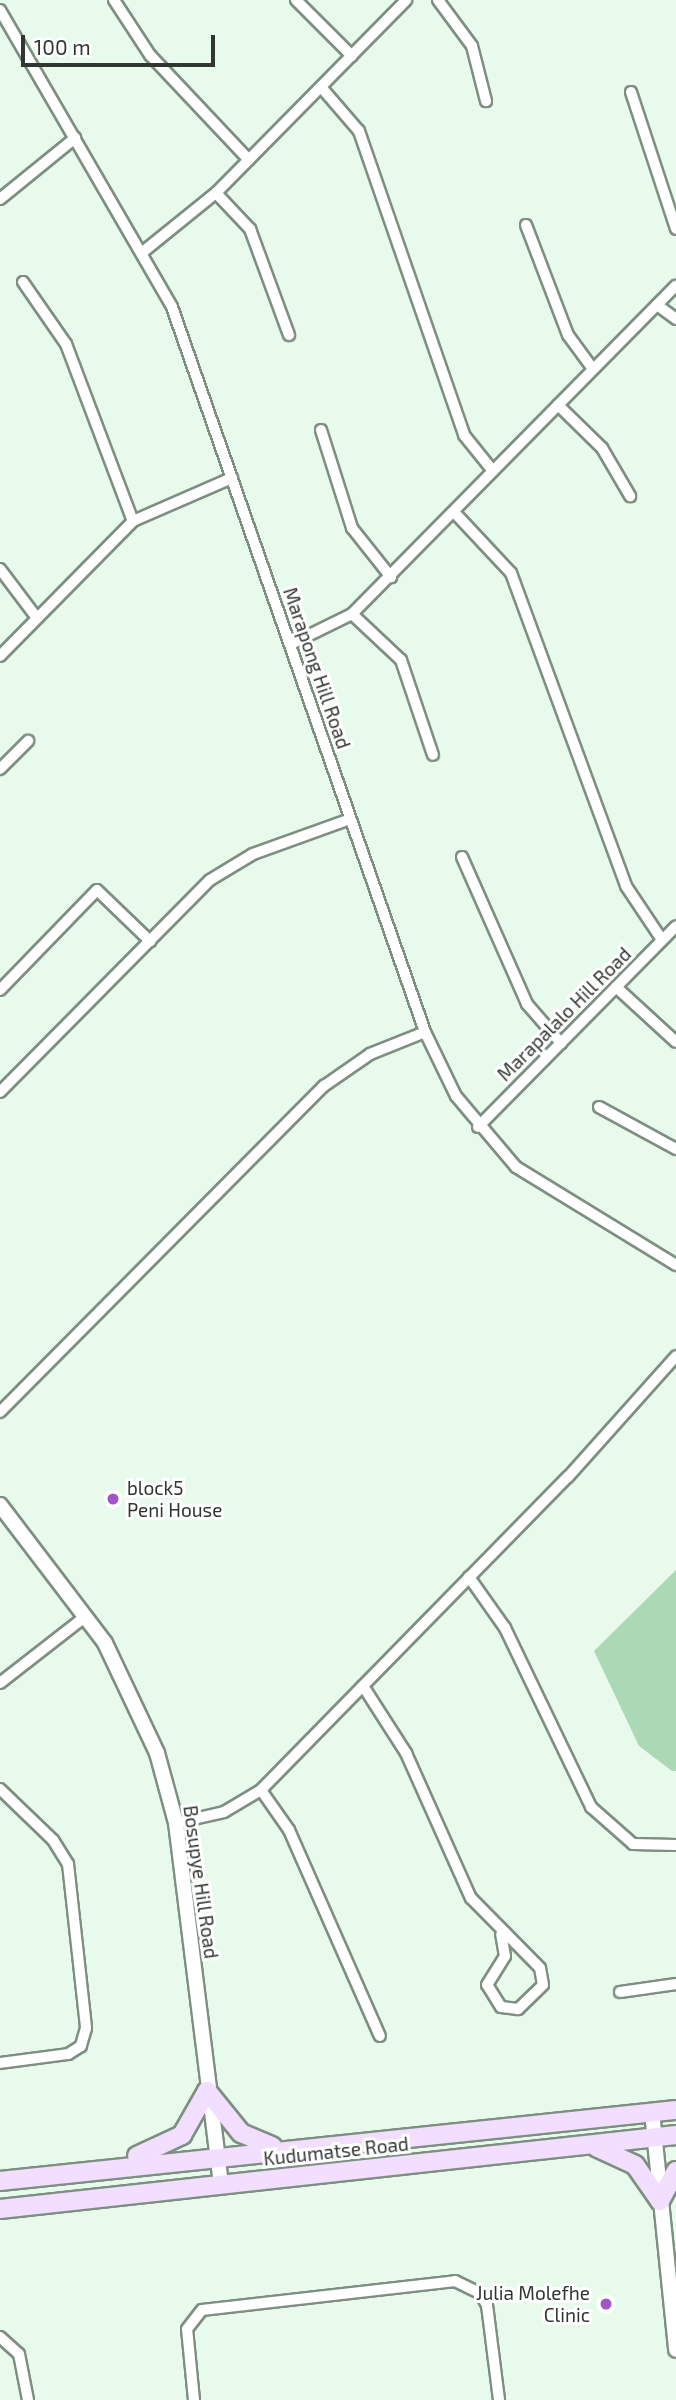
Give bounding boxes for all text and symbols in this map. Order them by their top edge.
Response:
scale bar [24,21,219,65]
text: 100 m [34,34,91,59]
street label: Marapong Hill Road [279,584,355,752]
street label: Marapalalo Hill Road [492,942,636,1086]
place label: block5 Peni House [127,1477,222,1521]
marker: block5 Peni House [105,1491,121,1507]
street label: Bosupye Hill Road [179,1804,223,1960]
street label: Kudumatse Road [262,2132,410,2170]
place label: Julia Molefhe Clinic [476,2282,590,2326]
marker: Julia Molefhe Clinic [596,2294,616,2314]

